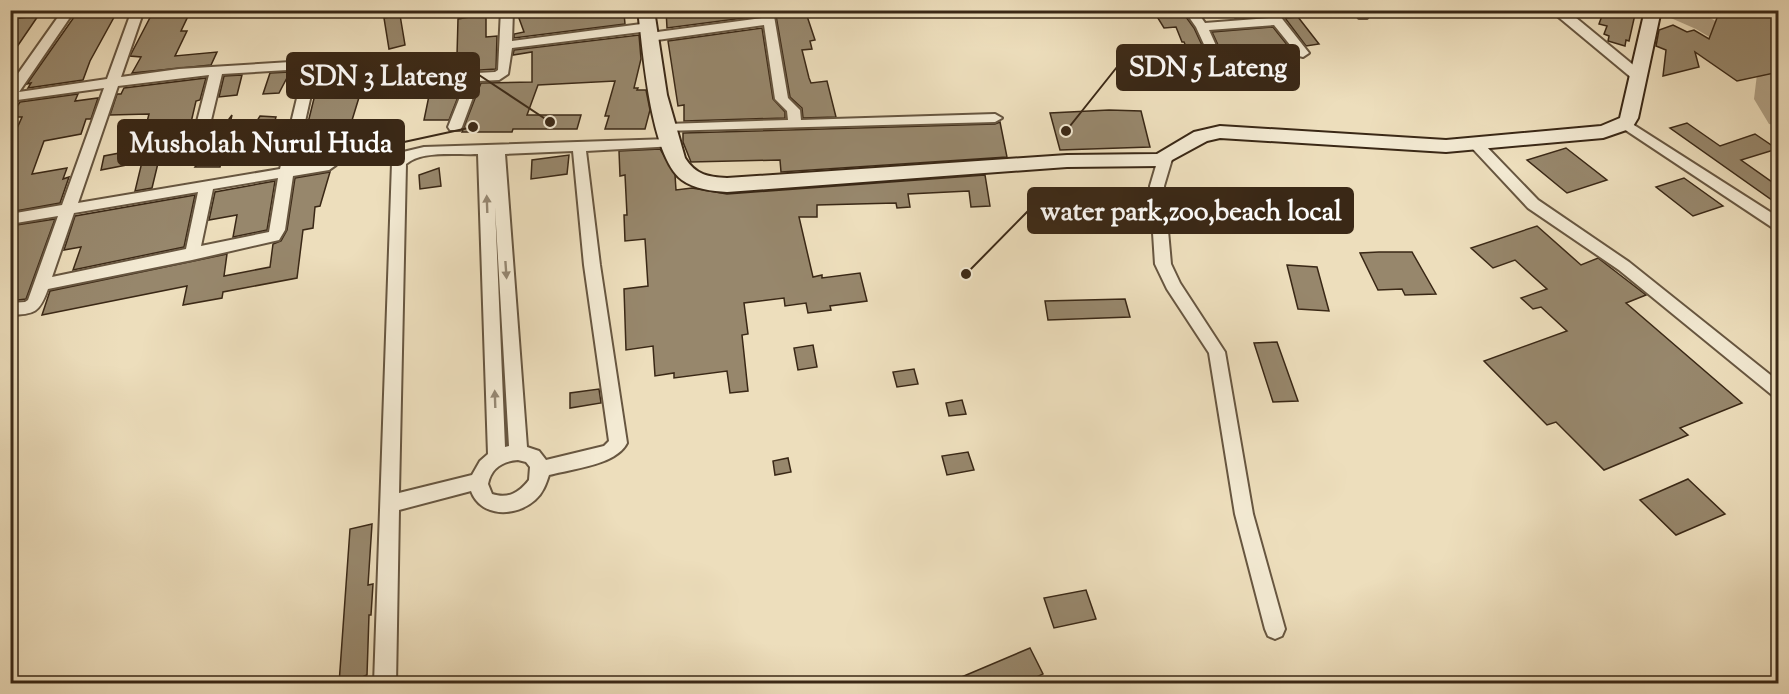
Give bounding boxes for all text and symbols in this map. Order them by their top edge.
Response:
callout: SDN 5 Lateng [1117,45,1299,90]
text: SDN 5 Lateng [1129,50,1287,89]
callout: SDN 3 Llateng [287,53,479,98]
text: SDN 3 Llateng [299,59,467,98]
callout: Musholah Nurul Huda [118,120,404,165]
text: Musholah Nurul Huda [130,126,393,165]
callout: water park,zoo,beach local [1028,188,1353,233]
text: water park,zoo,beach local [1040,194,1342,233]
one-way arrow [483,195,492,214]
one-way arrow [501,260,510,279]
one-way arrow [491,390,500,409]

